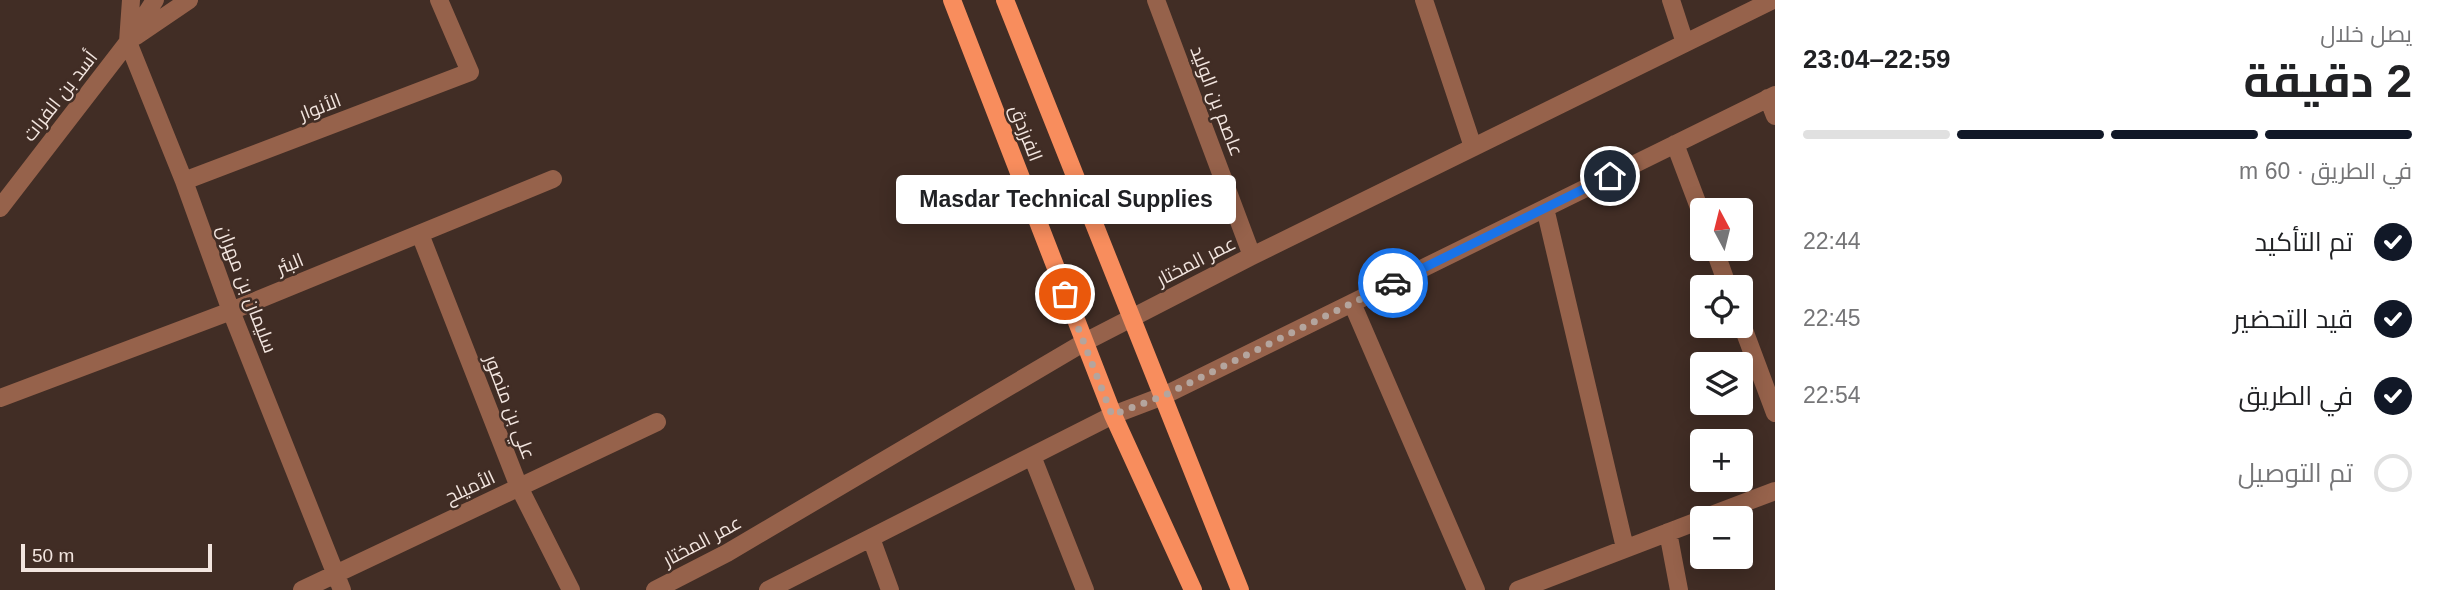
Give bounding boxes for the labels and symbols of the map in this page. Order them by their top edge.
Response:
street label: عاصم بن الوليد [1184,43,1248,160]
street label: أسد بن الفرات [18,46,102,146]
street label: الأنوار [295,89,344,126]
street label: الفرزدق [1004,102,1046,165]
pin [1580,146,1640,206]
callout: Masdar Technical Supplies [895,175,1235,224]
north arrow [1690,198,1754,261]
street label: سليمان بن مهران [212,222,281,356]
street label: عمر المختار [1152,232,1239,291]
courier [1358,248,1428,318]
street label: البئر [273,249,307,280]
pin [1035,264,1095,324]
street label: علي بن منصور [476,351,540,464]
street label: الأميلح [442,466,500,510]
street label: عمر المختار [658,512,745,572]
scale bar [21,541,212,573]

